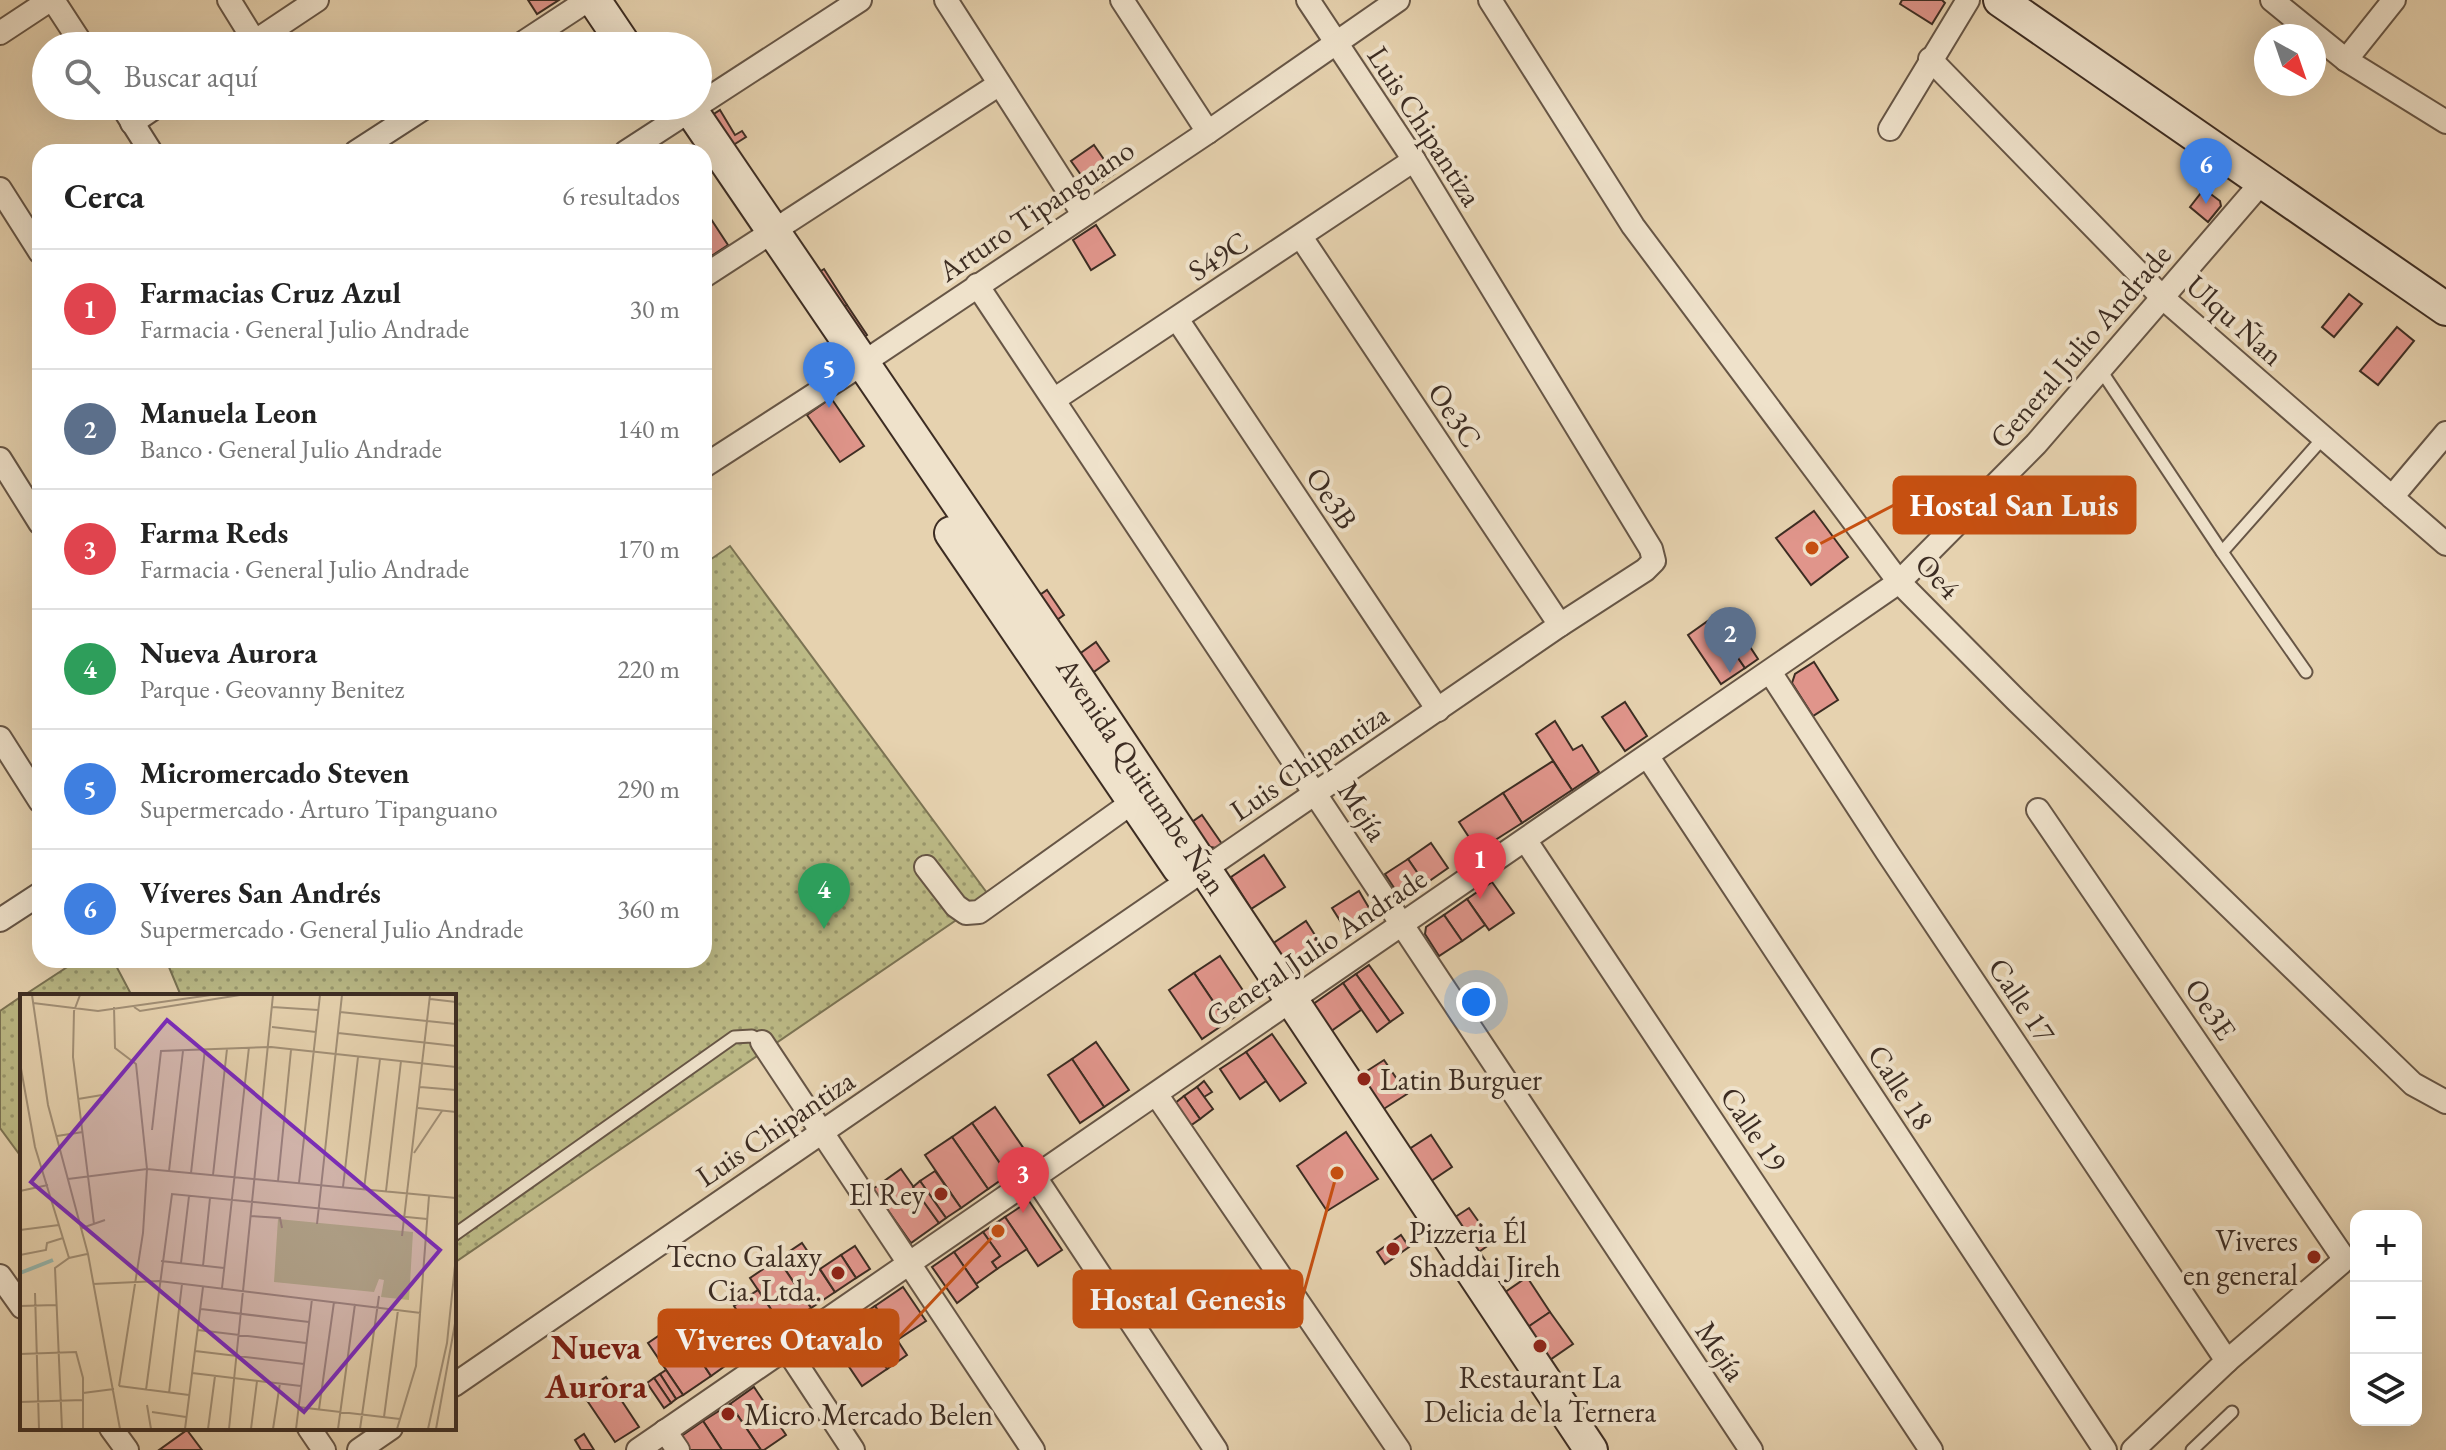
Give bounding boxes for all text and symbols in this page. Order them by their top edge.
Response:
north arrow [2254,24,2326,96]
search box [32,32,712,120]
street label: Luis Chipantiza [1359,39,1491,214]
icon: search [60,54,104,98]
text: Buscar aquí [124,57,258,96]
street label: Arturo Tipanguano [929,130,1142,291]
pin: 6 [2180,138,2232,204]
text: Cerca [64,174,144,218]
text: 6 resultados [562,179,680,213]
street label: S49C [1181,222,1255,290]
street label: General Julio Andrade [1981,236,2179,456]
street label: Ulqu Ñan [2178,266,2292,374]
text: Farmacias Cruz Azul [140,273,401,312]
text: 1 [83,292,97,326]
text: 30 m [630,292,680,326]
text: Farmacia · General Julio Andrade [140,312,469,346]
pin: 5 [803,342,855,408]
street label: Oe3C [1419,375,1491,455]
text: Manuela Leon [140,393,317,432]
text: 2 [83,412,97,446]
text: 140 m [617,412,680,446]
text: Banco · General Julio Andrade [140,432,442,466]
street label: Oe3B [1297,459,1367,537]
callout: Hostal San Luis [1894,477,2135,533]
text: Hostal San Luis [1910,484,2118,526]
text: Farma Reds [140,513,288,552]
text: 3 [83,532,97,566]
text: 170 m [617,532,680,566]
street label: Oe4 [1907,545,1969,608]
text: Farmacia · General Julio Andrade [140,552,469,586]
pin: 2 [1704,607,1756,673]
text: Nueva Aurora [140,633,317,672]
street label: Avenida Quitumbe Ñan [1047,649,1236,902]
text: 4 [83,652,97,686]
text: 220 m [617,652,680,686]
text: Parque · Geovanny Benitez [140,672,404,706]
street label: Luis Chipantiza [1222,695,1396,829]
text: Micromercado Steven [140,753,410,792]
text: 5 [83,772,97,806]
text: 290 m [617,772,680,806]
street label: Mejía [1329,773,1397,849]
text: Supermercado · Arturo Tipanguano [140,792,498,826]
pin: 1 [1454,833,1506,899]
street label: General Julio Andrade [1198,859,1434,1035]
pin: 4 [798,863,850,929]
text: Víveres San Andrés [140,873,381,912]
text: 6 [83,892,97,926]
text: 360 m [617,892,680,926]
text: Supermercado · General Julio Andrade [140,912,523,946]
street label: Calle 17 [1980,950,2065,1050]
street label: Oe3E [2176,971,2246,1047]
your location [1456,982,1496,1022]
inset map [20,994,456,1430]
street label: Calle 18 [1859,1037,1943,1137]
place label: Latin Burguer [1380,1060,1542,1099]
street label: Luis Chipantiza [688,1061,862,1195]
marker: Latin Burguer [1355,1070,1373,1088]
street label: Calle 19 [1712,1079,1796,1179]
pin: 3 [997,1147,1049,1213]
place label: El Rey [849,1175,926,1214]
marker: El Rey [932,1185,950,1203]
map controls [2350,1210,2422,1426]
button: + [2350,1210,2422,1282]
place label: Pizzeria Él Shaddai Jireh [1409,1213,1561,1286]
place label: Viveres en general [2183,1221,2298,1294]
place label: Tecno Galaxy Cia. Ltda. [666,1237,823,1310]
marker: Pizzeria Él Shaddai Jireh [1384,1240,1402,1258]
marker: Viveres en general [2305,1248,2323,1266]
marker: Tecno Galaxy Cia. Ltda. [829,1264,847,1282]
callout: Hostal Genesis [1074,1271,1302,1327]
text: Hostal Genesis [1090,1278,1286,1320]
button: − [2350,1282,2422,1354]
callout: Viveres Otavalo [659,1310,898,1366]
street label: Mejía [1687,1313,1755,1389]
text: Viveres Otavalo [675,1318,883,1360]
district label: Nueva Aurora [544,1325,648,1408]
marker: Restaurant La Delicia de la Ternera [1531,1337,1549,1355]
button: layers [2350,1354,2422,1426]
place label: Restaurant La Delicia de la Ternera [1424,1358,1656,1431]
place label: Micro Mercado Belen [744,1395,993,1434]
marker: Micro Mercado Belen [719,1405,737,1423]

